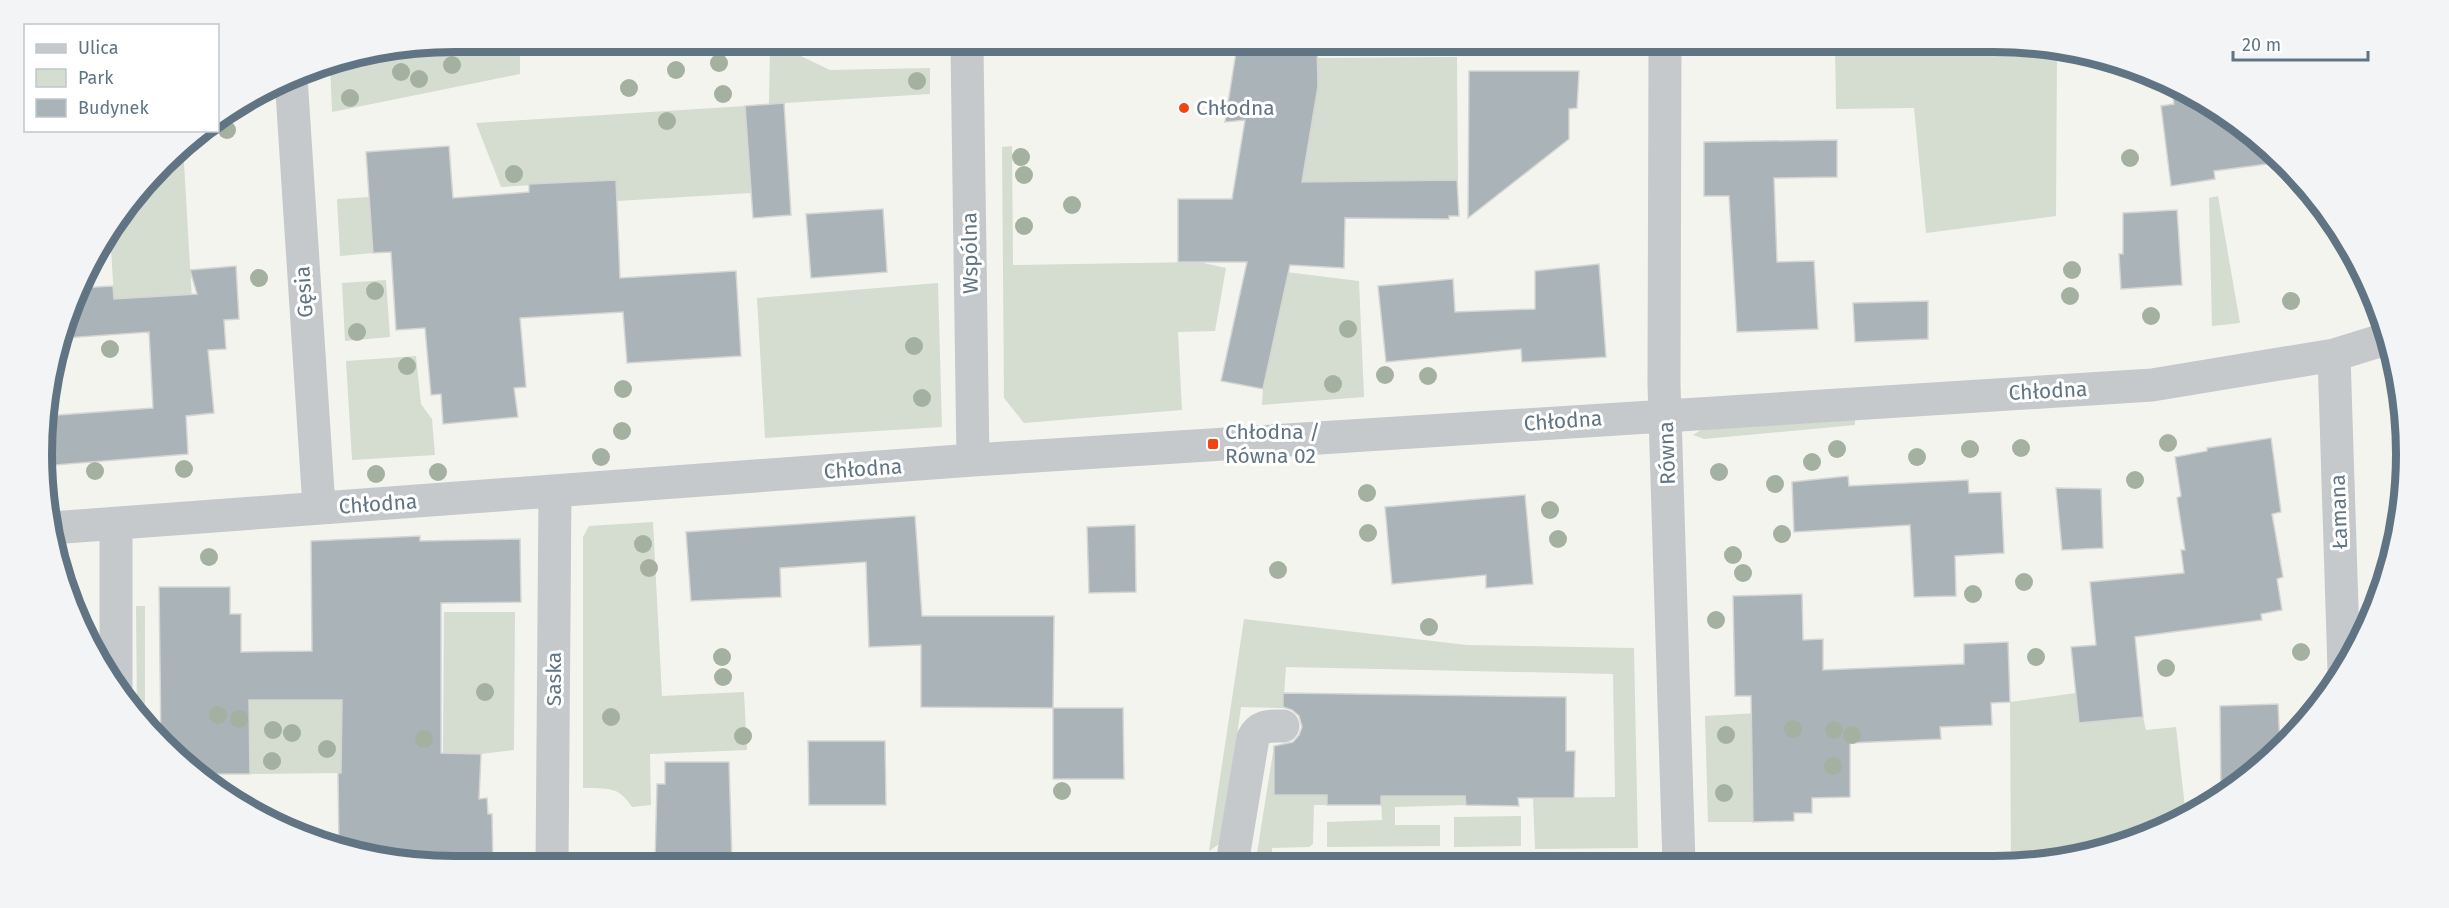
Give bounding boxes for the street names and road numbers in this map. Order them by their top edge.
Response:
street label: Wspólna [956,212,984,294]
street label: Gęsia [289,265,319,319]
street label: Chłodna [2008,376,2088,406]
street label: Chłodna [1523,405,1603,437]
street label: Równa [1653,421,1681,485]
street label: Chłodna [823,453,903,485]
street label: Łamana [2325,474,2353,550]
street label: Chłodna [338,488,418,520]
street label: Saska [541,652,567,706]

